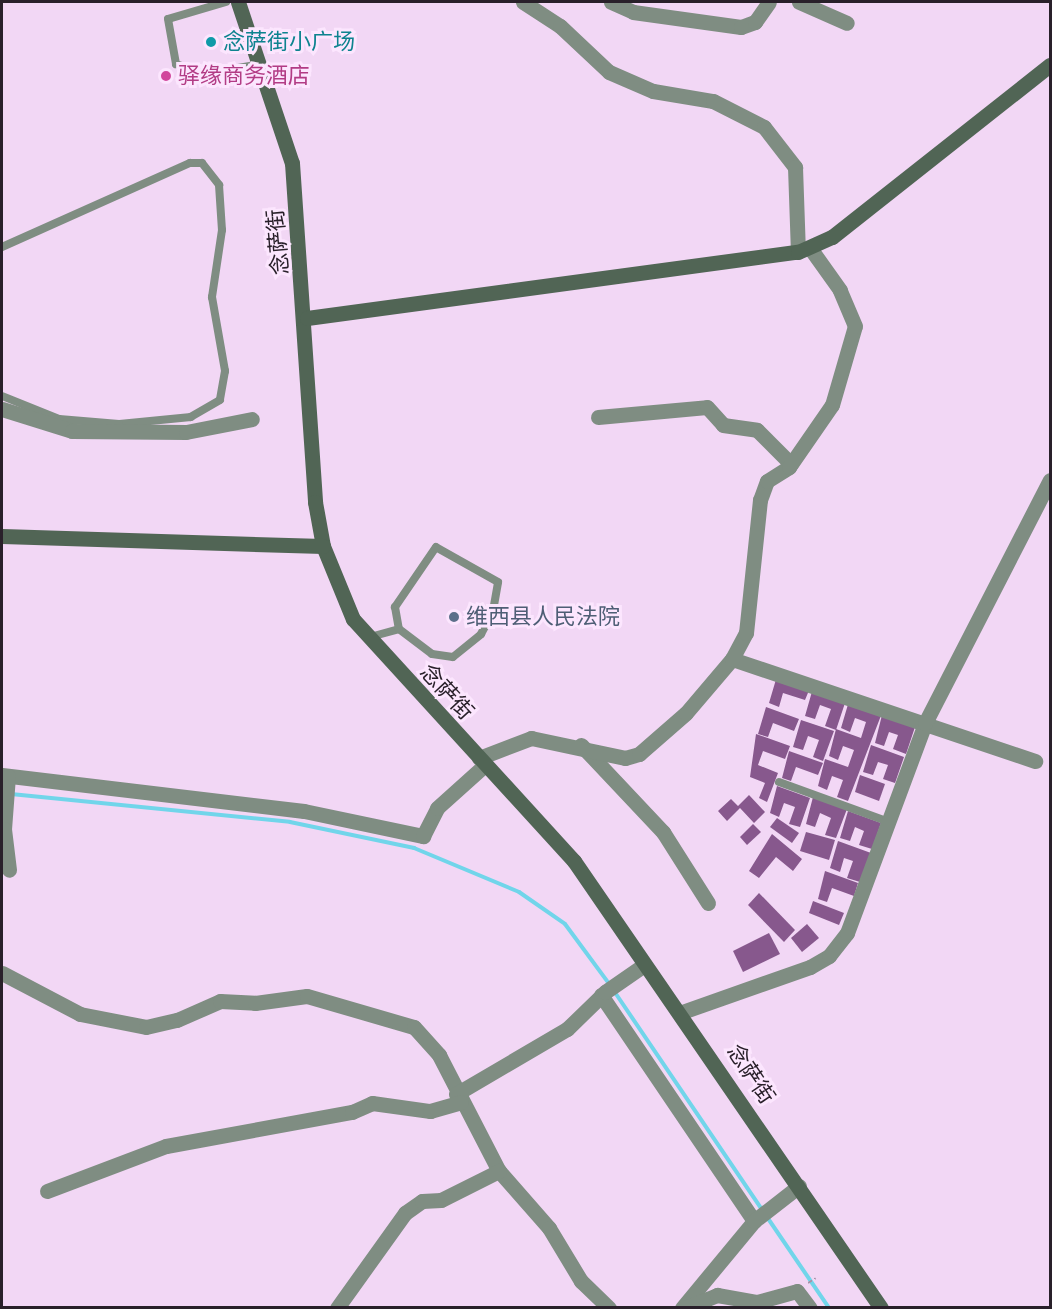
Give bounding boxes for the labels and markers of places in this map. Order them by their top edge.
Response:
place label: 念萨街小广场 [223,29,355,55]
marker: 念萨街小广场 [204,35,218,49]
place label: 驿缘商务酒店 [178,63,310,89]
marker: 驿缘商务酒店 [159,69,173,83]
place label: 维西县人民法院 [466,604,620,630]
marker: 维西县人民法院 [447,610,461,624]

